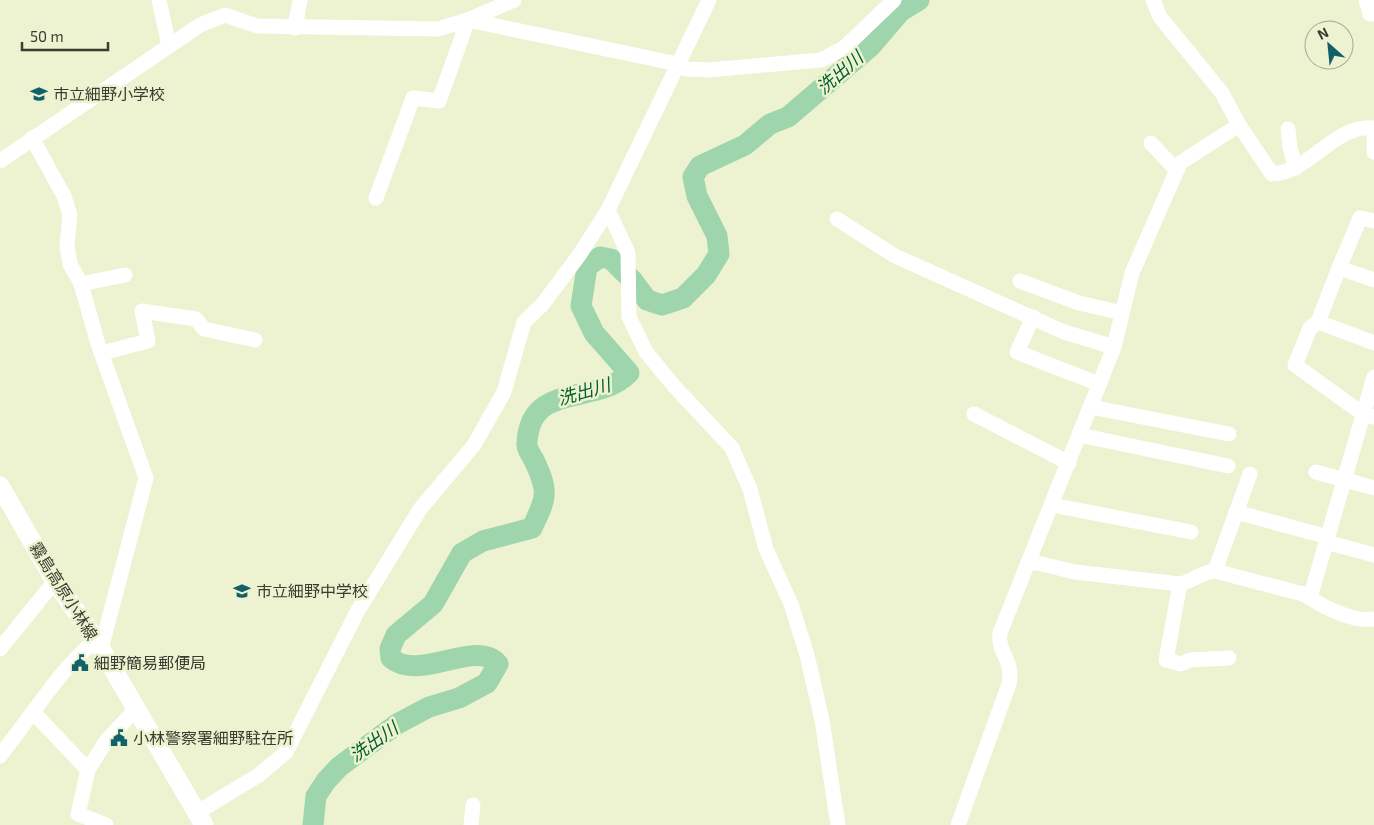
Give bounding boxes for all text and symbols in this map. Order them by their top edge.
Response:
scale bar [22,20,109,52]
north arrow [1304,20,1354,70]
text: N [1315,23,1331,43]
text: 50 m [30,27,64,45]
water label: 洗出川 [812,45,868,98]
school or university icon: 市立細野小学校 [29,84,49,104]
place label: 市立細野小学校 [53,84,165,103]
water label: 洗出川 [555,372,615,409]
street label: 霧島高原小林線 [27,538,102,643]
school or university icon: 市立細野中学校 [232,581,252,601]
place label: 市立細野中学校 [256,581,368,600]
public building icon: 細野簡易郵便局 [70,653,90,673]
place label: 細野簡易郵便局 [94,653,206,672]
water label: 洗出川 [345,716,403,766]
public building icon: 小林警察署細野駐在所 [109,728,129,748]
place label: 小林警察署細野駐在所 [133,728,293,747]

